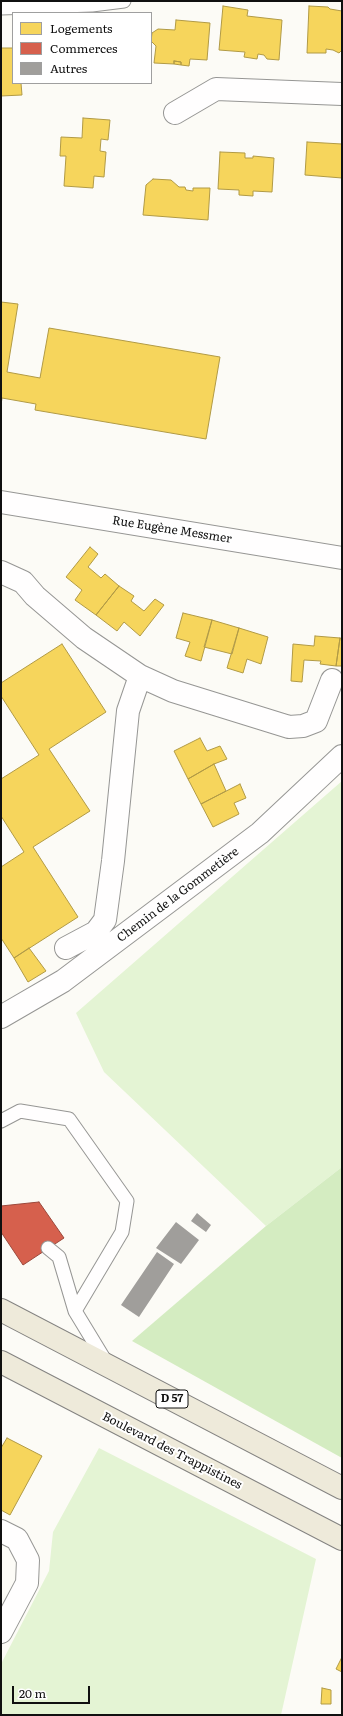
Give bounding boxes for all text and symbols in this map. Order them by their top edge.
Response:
legend [12,12,152,84]
text: Logements [50,19,113,37]
text: Commerces [50,39,117,57]
text: Autres [50,59,87,77]
street label: Rue Eugène Messmer [111,513,233,547]
street label: Chemin de la Gommetière [114,844,242,946]
road number: D 57 [156,1390,188,1408]
street label: Boulevard des Trappistines [100,1409,244,1493]
scale bar [14,1678,92,1704]
text: 20 m [19,1684,46,1702]

